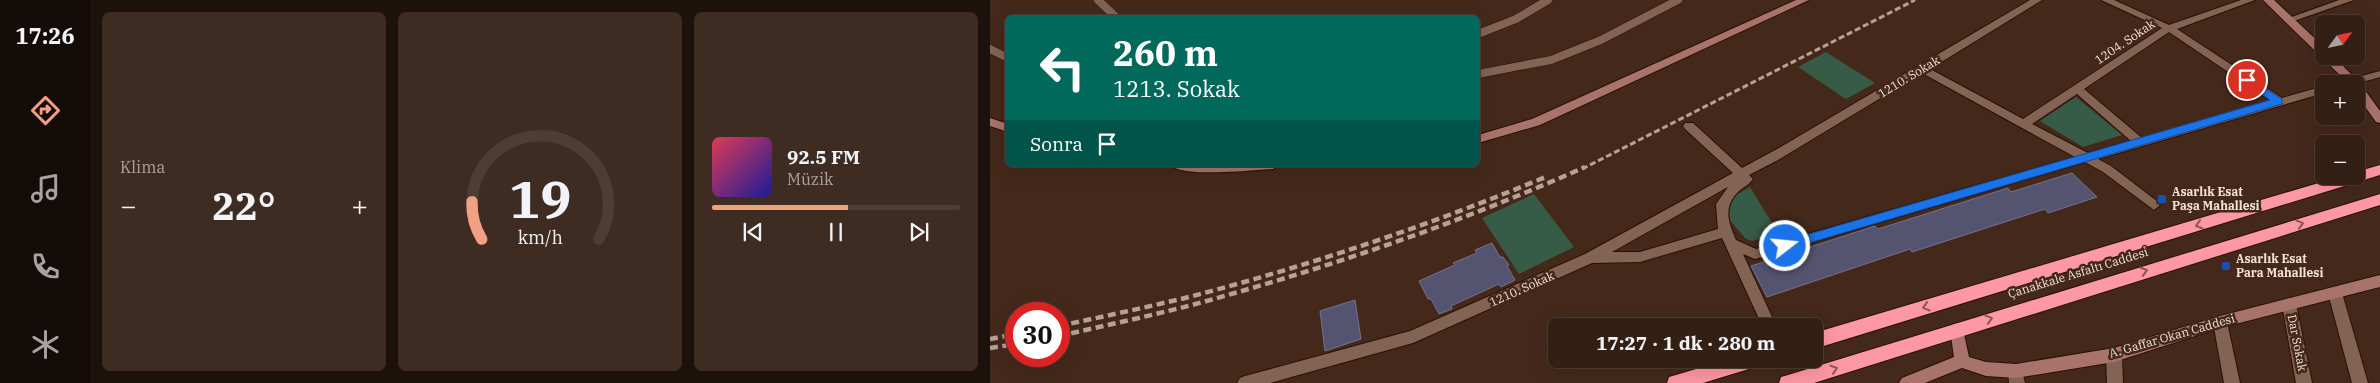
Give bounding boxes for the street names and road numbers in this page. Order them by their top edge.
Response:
street label: 1204. Sokak [2092,16,2158,67]
street label: 1210. Sokak [1875,52,1942,101]
street label: Çanakkale Asfaltı Caddesi [2006,244,2150,301]
street label: 1210. Sokak [1487,268,1556,309]
street label: A. Gaffar Okan Caddesi [2107,310,2237,361]
street label: Dar Sokak [2285,313,2310,373]

